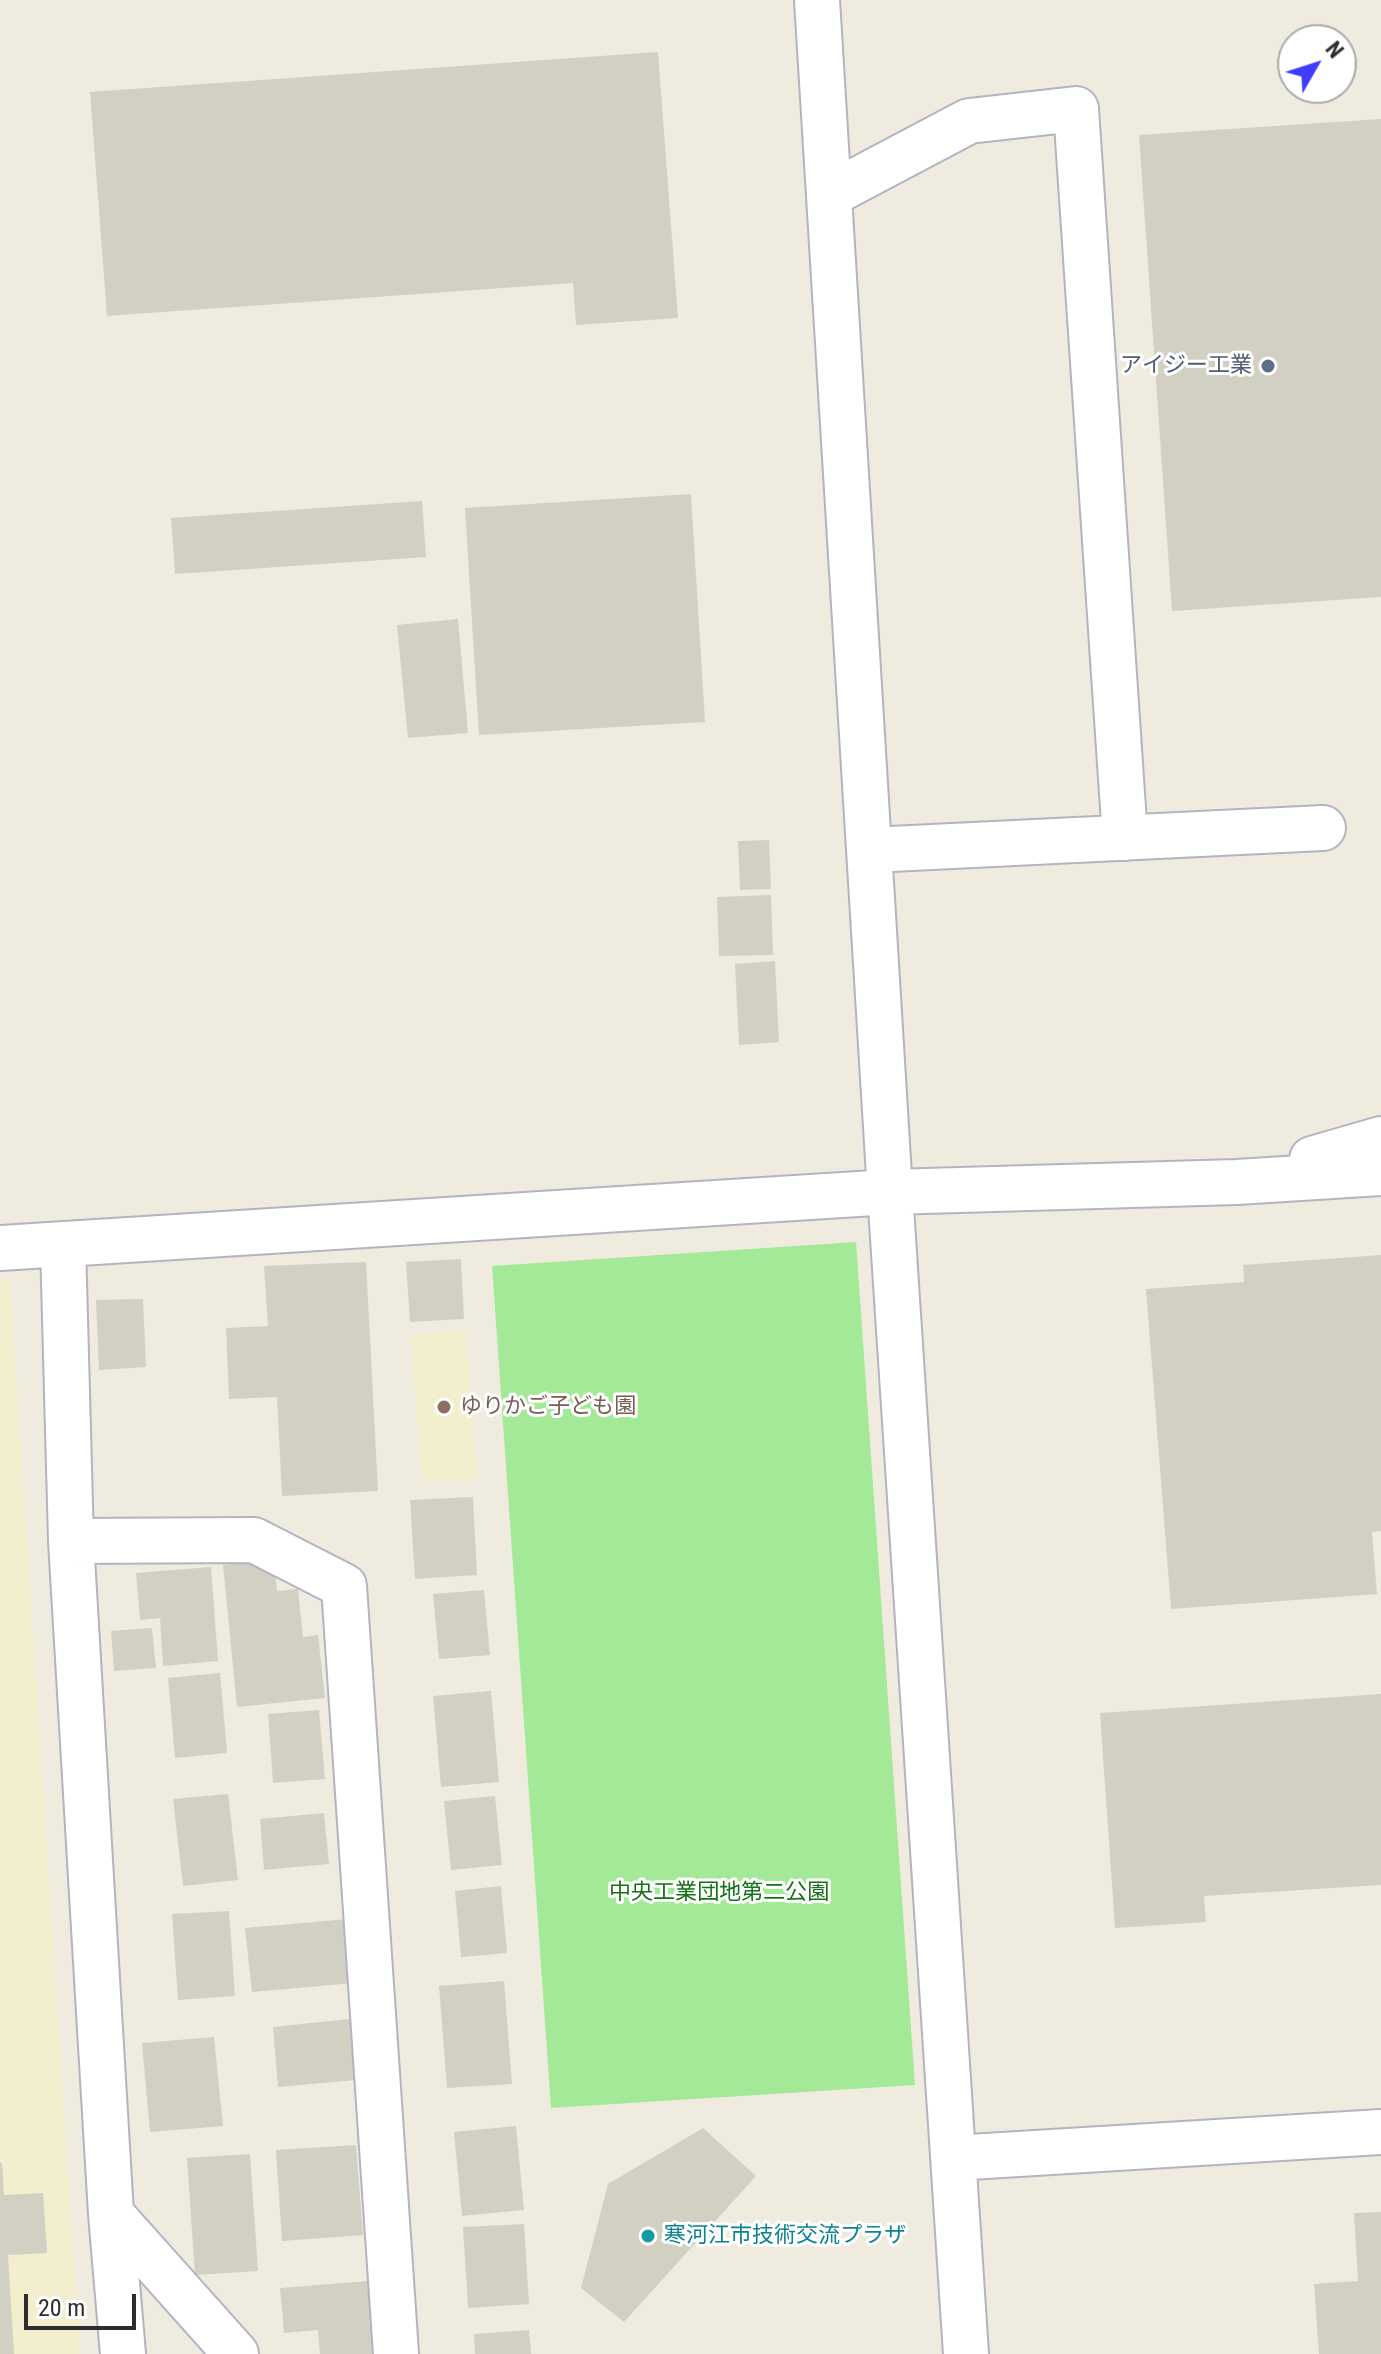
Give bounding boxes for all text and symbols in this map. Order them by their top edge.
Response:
north arrow [1277,24,1357,104]
text: N [1321,37,1348,63]
place label: アイジー工業 [1120,353,1252,379]
marker: アイジー工業 [1259,357,1277,375]
place label: ゆりかご子ども園 [460,1394,636,1420]
marker: ゆりかご子ども園 [435,1398,453,1416]
park label: 中央工業団地第二公園 [609,1880,829,1906]
place label: 寒河江市技術交流プラザ [664,2223,906,2249]
marker: 寒河江市技術交流プラザ [639,2227,657,2245]
scale bar [28,2278,140,2328]
text: 20 m [38,2294,85,2322]

